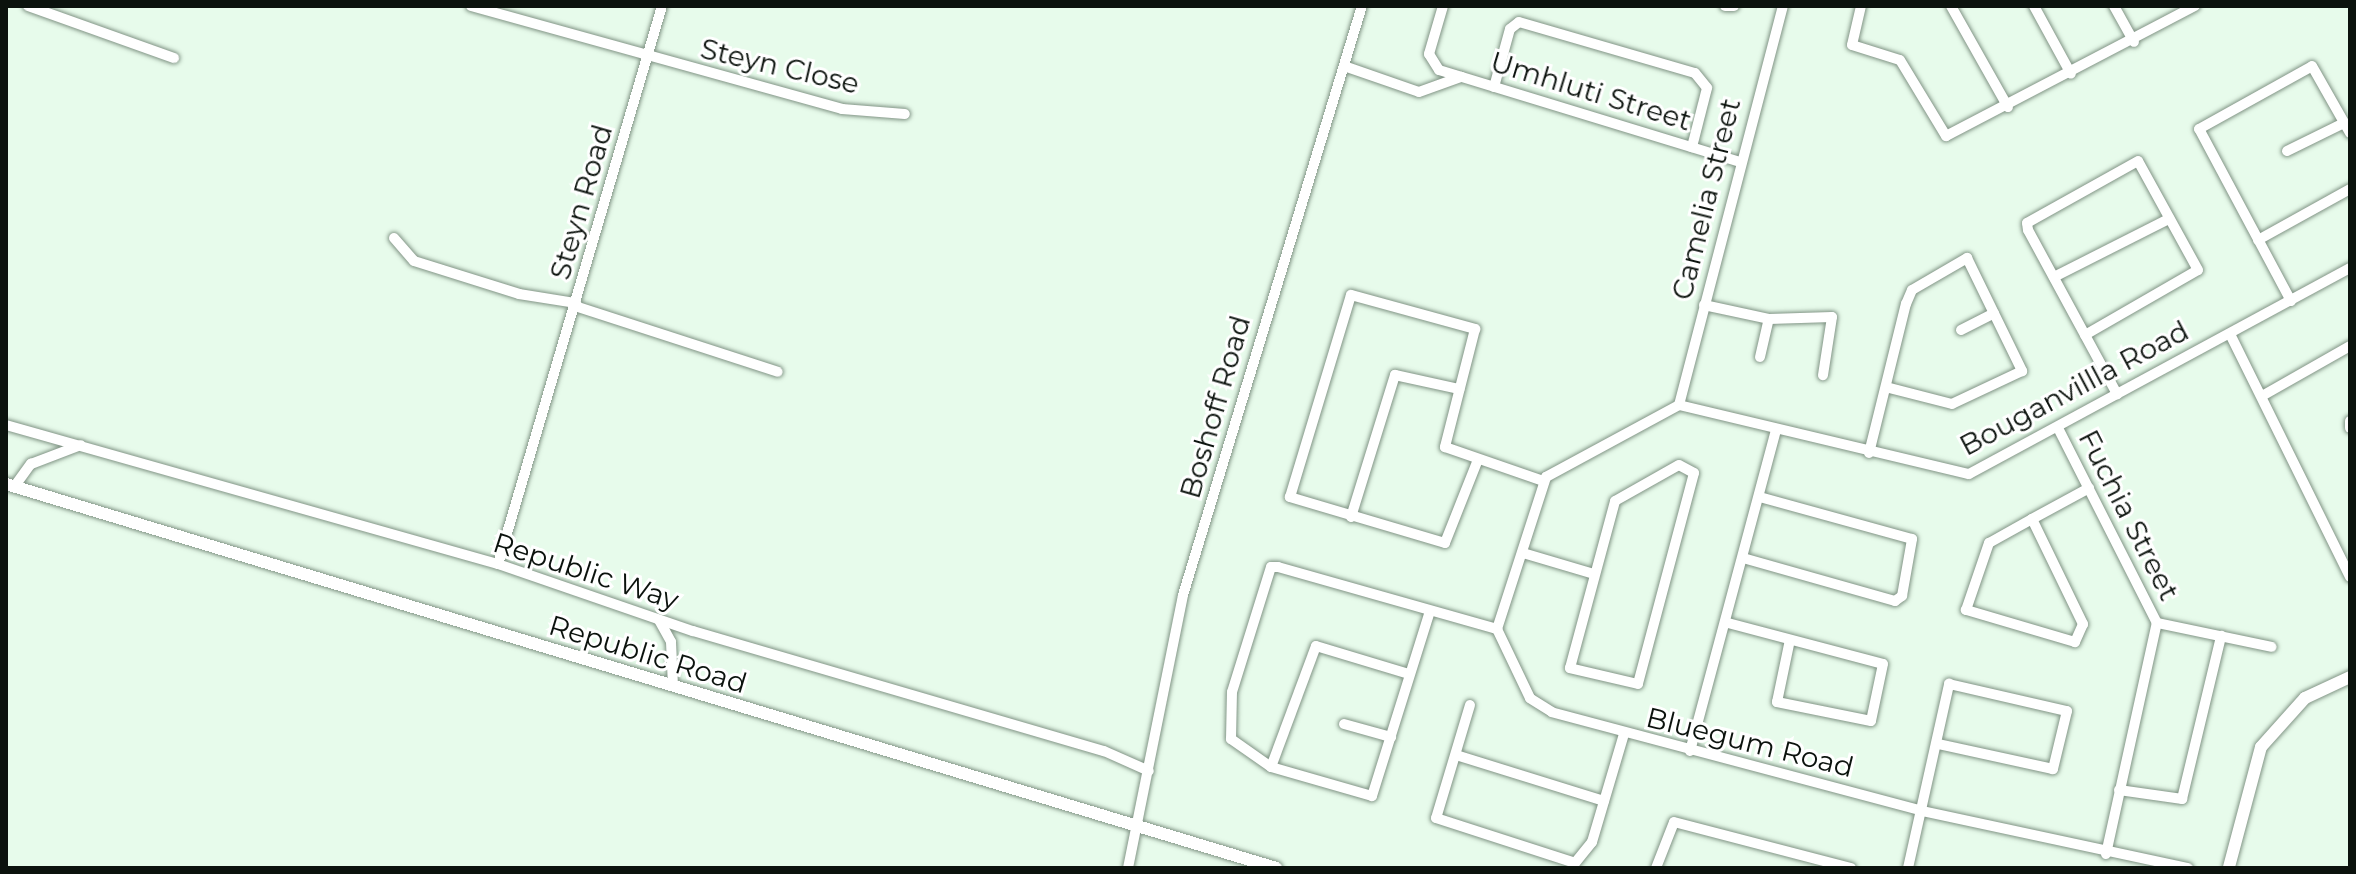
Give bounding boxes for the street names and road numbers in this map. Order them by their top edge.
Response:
street label: Steyn Close [697,31,863,101]
street label: Umhluti Street [1487,45,1695,137]
street label: Camelia Street [1665,95,1747,303]
street label: Steyn Road [543,121,619,283]
street label: Boshoff Road [1173,312,1257,502]
street label: Bouganvillla Road [1954,313,2194,463]
street label: Fuchia Street [2072,424,2186,606]
street label: Republic Way [489,525,683,617]
street label: Republic Road [545,608,751,700]
street label: Bluegum Road [1643,700,1857,784]

